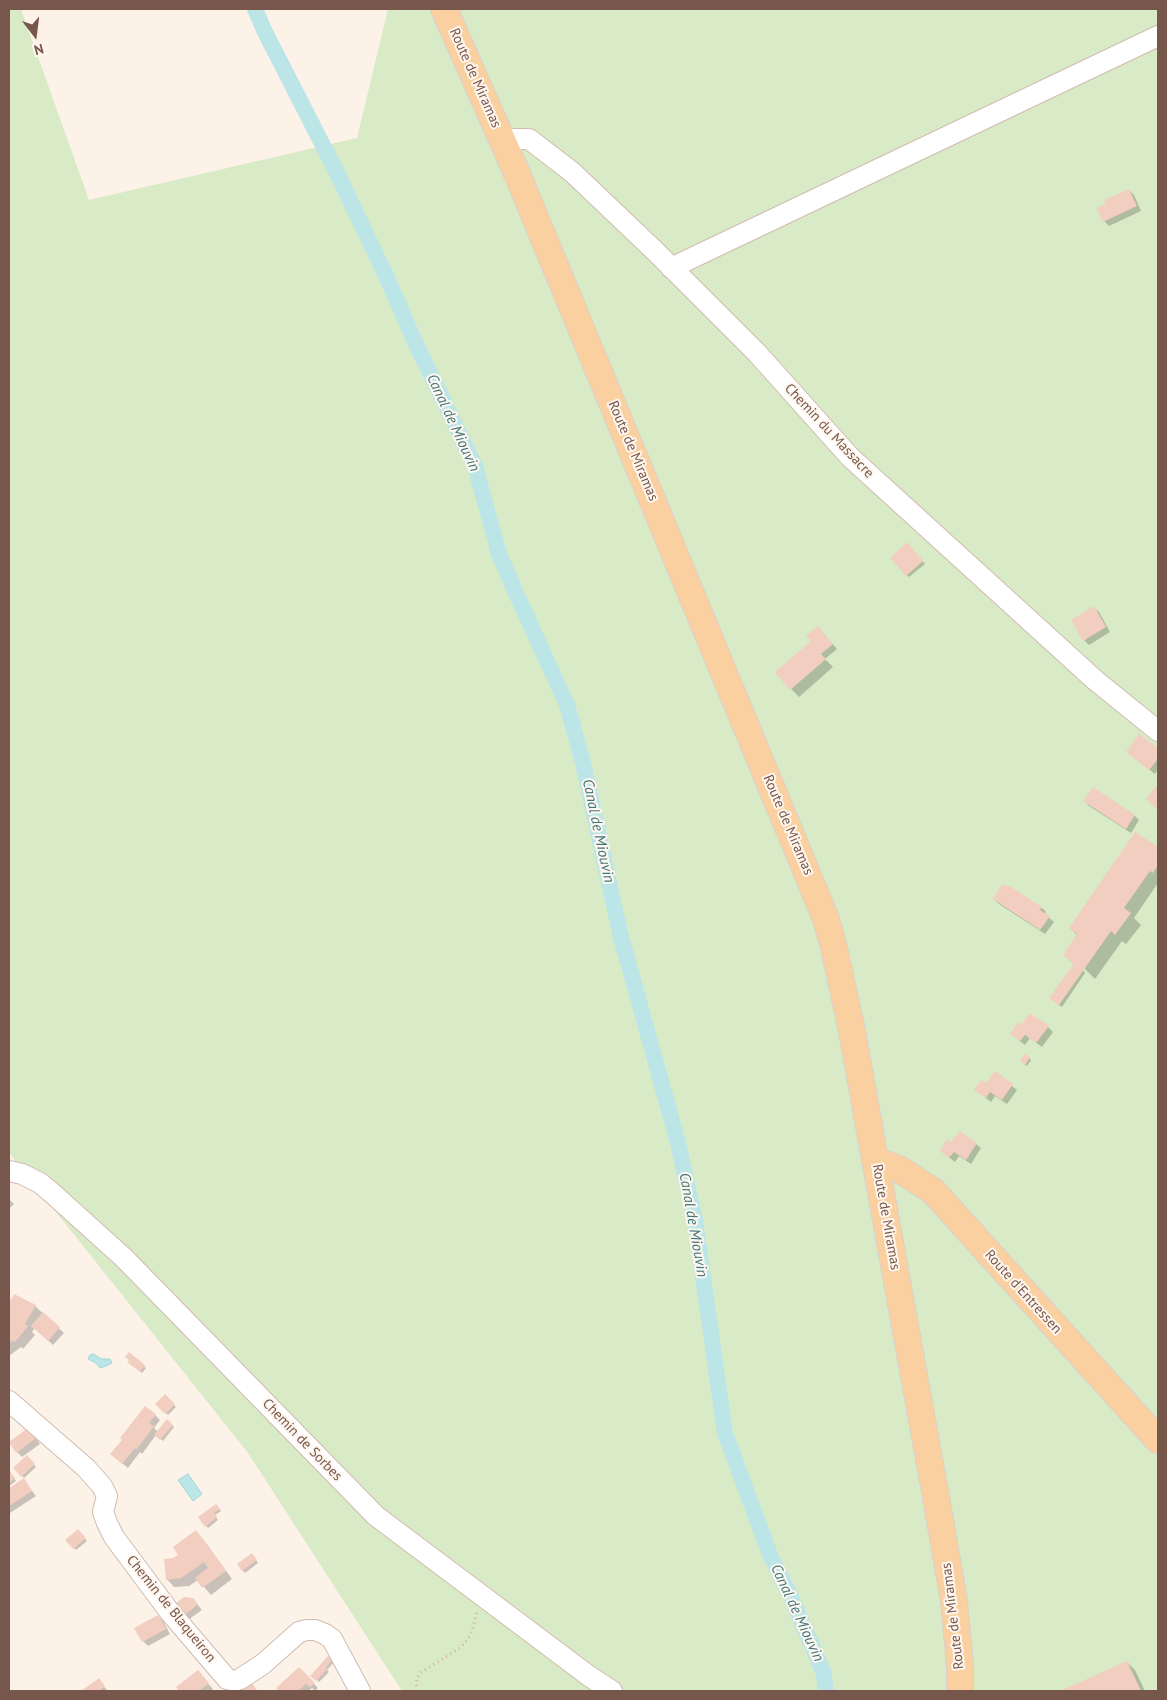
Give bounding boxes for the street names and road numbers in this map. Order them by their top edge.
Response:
street label: Route de Miramas [446,26,504,130]
street label: Chemin du Massacre [781,380,877,482]
street label: Route de Miramas [604,398,662,504]
street label: Route de Miramas [759,772,817,878]
street label: Route de Miramas [868,1163,904,1271]
street label: Route d'Entressen [981,1247,1065,1337]
street label: Chemin de Sorbes [258,1395,346,1485]
street label: Chemin de Blaqueiron [123,1552,219,1666]
street label: Route de Miramas [938,1562,968,1670]

